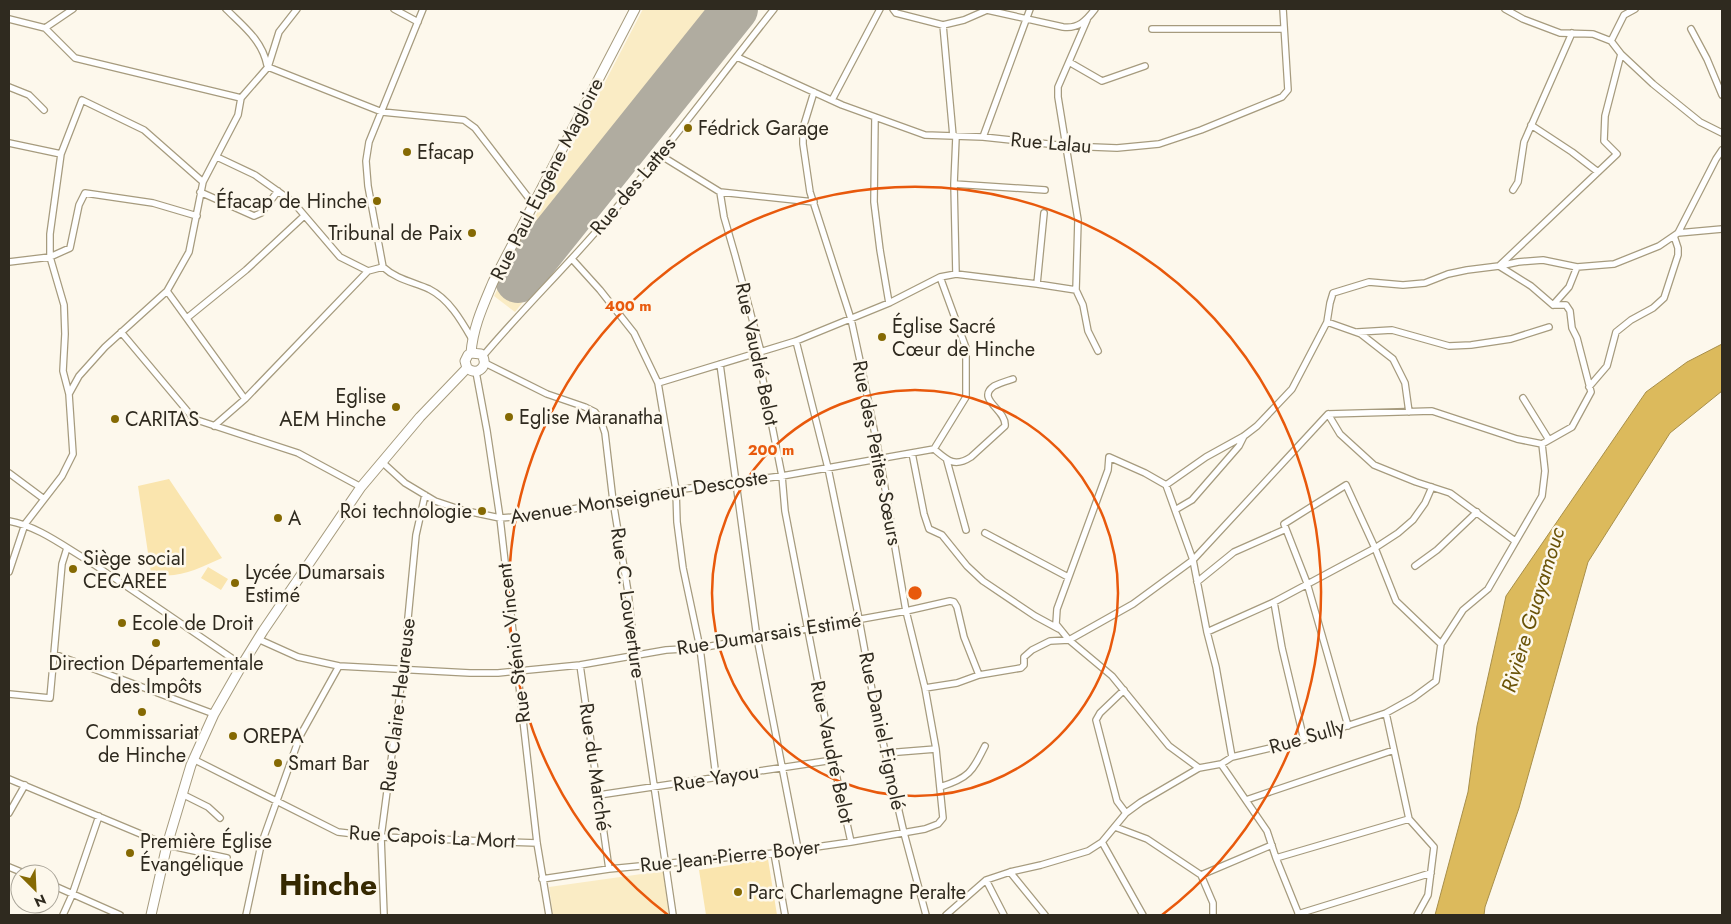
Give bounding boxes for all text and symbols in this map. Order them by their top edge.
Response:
street label: Rue Paul Eugène Magloire [483,73,611,285]
place label: Fédrick Garage [698,114,829,143]
marker: Fédrick Garage [682,122,694,134]
street label: Rue Lalau [1009,125,1093,161]
street label: Rue des Lattes [583,131,683,241]
place label: Efacap [417,138,474,167]
marker: Efacap [401,146,413,158]
place label: Éfacap de Hinche [216,187,367,216]
marker: Éfacap de Hinche [371,195,383,207]
place label: Tribunal de Paix [328,219,463,248]
marker: Tribunal de Paix [466,227,478,239]
street label: Rue Vaudré Belot [728,280,786,428]
text: 400 m [604,295,652,317]
place label: Église Sacré Cœur de Hinche [892,312,1035,364]
marker: Église Sacré Cœur de Hinche [876,331,888,343]
street label: Rue des Petites Sœurs [845,358,909,548]
place label: Eglise AEM Hinche [279,382,386,434]
marker: Eglise AEM Hinche [390,401,402,413]
place label: Eglise Maranatha [519,403,663,432]
place label: CARITAS [125,405,199,434]
marker: Eglise Maranatha [503,411,515,423]
marker: CARITAS [109,413,121,425]
text: 200 m [748,439,794,461]
street label: Avenue Monseigneur Descoste [508,462,770,532]
place label: Roi technologie [340,497,472,526]
place label: A [288,504,302,533]
marker: Roi technologie [476,505,488,517]
marker: A [272,512,284,524]
water label: Rivière Guayamouc [1494,524,1572,696]
street label: Rue C. Louverture [603,526,653,680]
place label: Siège social CECAREE [83,544,185,596]
place label: Lycée Dumarsais Estimé [245,558,385,610]
street label: Rue Sténio Vincent [490,561,538,725]
marker: Siège social CECAREE [67,563,79,575]
marker: Lycée Dumarsais Estimé [229,577,241,589]
centre of rings [906,584,924,602]
street label: Rue Dumarsais Estimé [675,605,863,663]
place label: Ecole de Droit [132,609,253,638]
street label: Rue Claire Heureuse [373,616,423,794]
marker: Ecole de Droit [116,617,128,629]
marker: Direction Départementale des Impôts [150,637,162,649]
place label: Direction Départementale des Impôts [48,649,264,701]
street label: Rue Daniel Fignolé [851,649,913,813]
street label: Rue Vaudré Belot [803,678,861,826]
street label: Rue du Marché [572,701,618,833]
marker: Commissariat de Hinche [136,706,148,718]
street label: Rue Sully [1266,712,1348,762]
place label: Commissariat de Hinche [85,718,199,770]
place label: OREPA [243,722,305,751]
marker: OREPA [227,730,239,742]
place label: Smart Bar [288,749,370,778]
marker: Smart Bar [272,757,284,769]
street label: Rue Yayou [671,757,761,799]
street label: Rue Capois La Mort [348,818,516,856]
place label: Première Église Évangélique [140,827,272,879]
street label: Rue Jean-Pierre Boyer [638,832,822,880]
marker: Première Église Évangélique [124,847,136,859]
district label: Hinche [279,863,377,906]
north arrow [10,864,60,914]
place label: Parc Charlemagne Peralte [748,878,966,907]
marker: Parc Charlemagne Peralte [732,886,744,898]
text: N [31,889,49,912]

